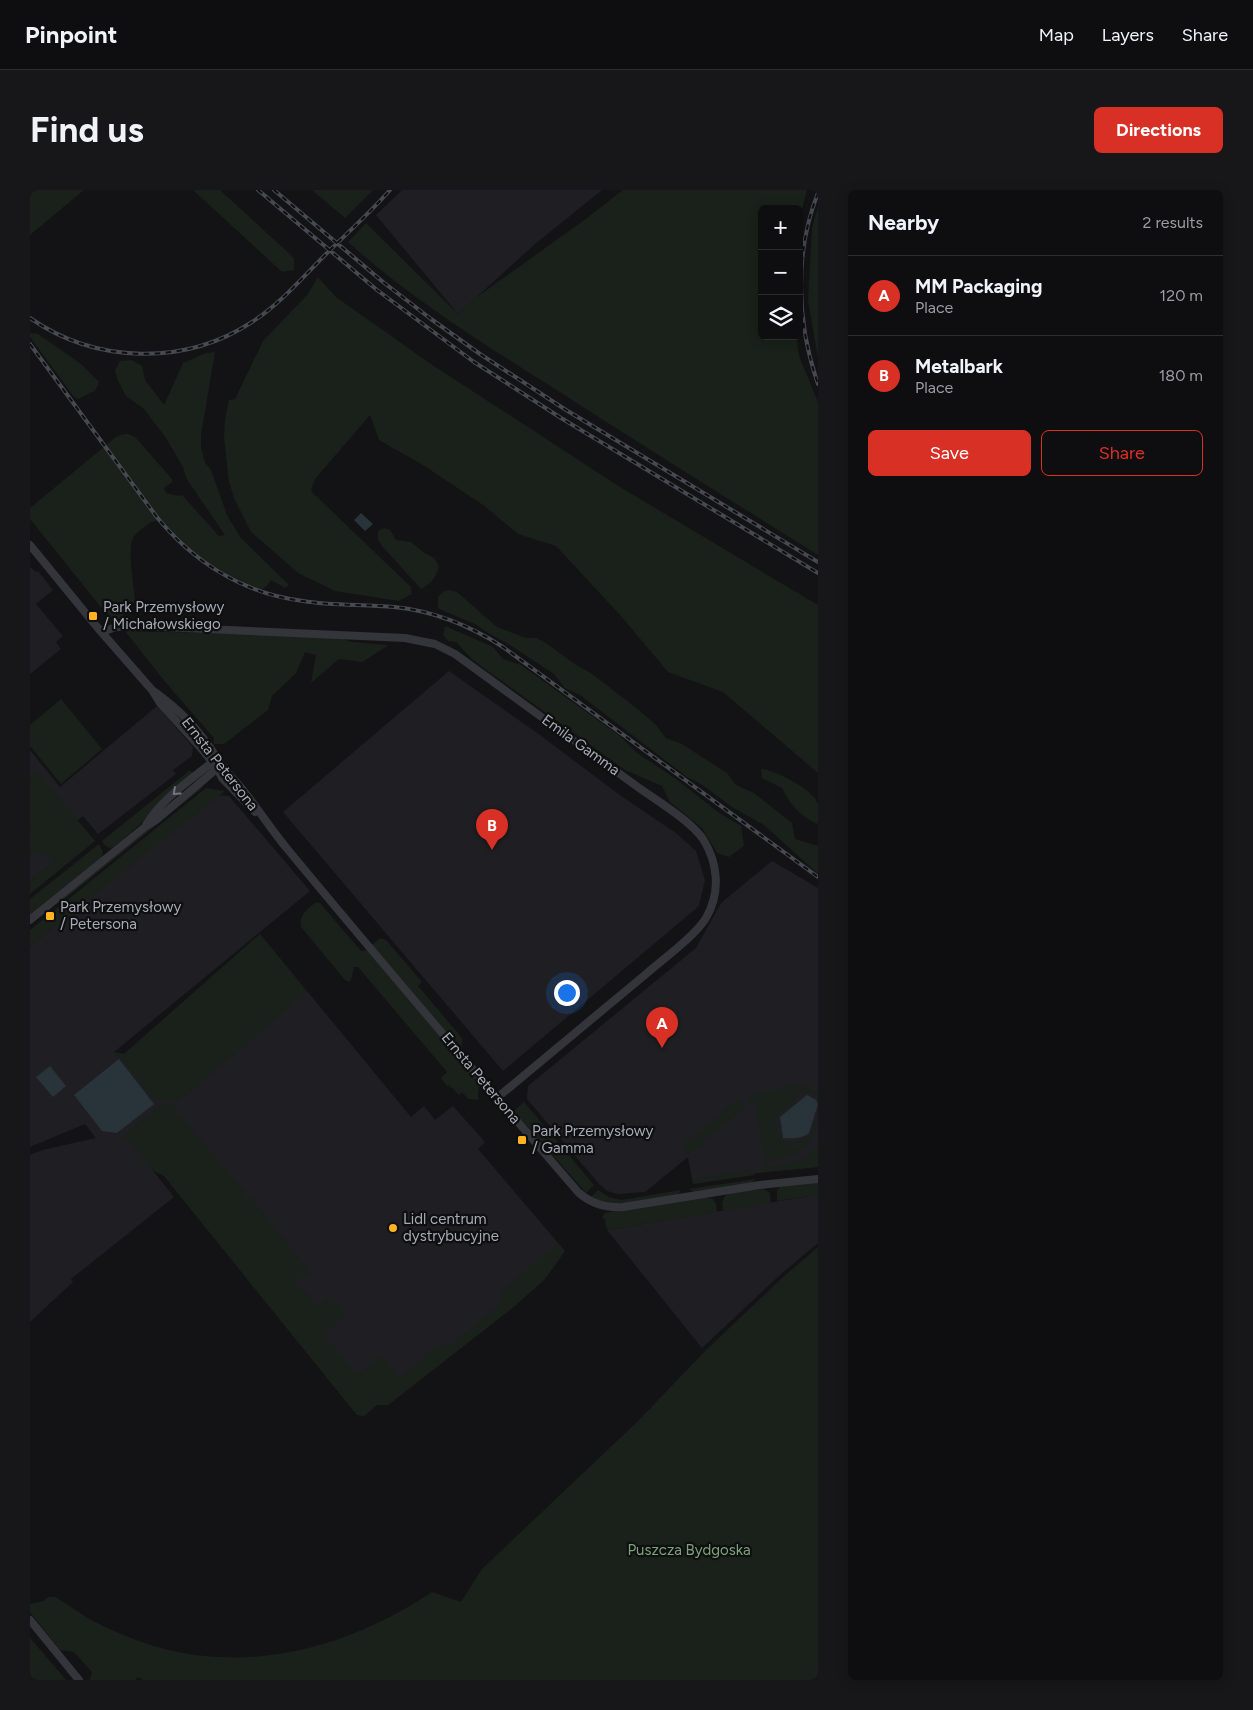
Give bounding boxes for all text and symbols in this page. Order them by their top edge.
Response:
text: Pinpoint [25,20,117,49]
text: Map [1039,24,1074,46]
text: Layers [1102,24,1154,46]
text: Share [1182,24,1228,46]
button: Directions [1094,107,1223,153]
text: Find us [30,109,144,151]
map controls [758,205,803,340]
button: + [758,205,803,250]
text: Nearby [868,210,939,235]
text: 2 results [1143,213,1203,232]
button: − [758,250,803,295]
text: MM Packaging [915,275,1042,298]
text: A [878,286,890,305]
text: 120 m [1160,286,1203,305]
button: layers [758,295,803,340]
text: Place [915,298,953,317]
text: Metalbark [915,355,1003,378]
text: B [879,366,889,385]
text: 180 m [1159,366,1203,385]
text: Place [915,378,953,397]
button: Save [868,430,1031,476]
button: Share [1041,430,1203,476]
place label: Park Przemysłowy / Michałowskiego [103,598,225,633]
marker: Park Przemysłowy / Michałowskiego [87,610,99,622]
street label: Emila Gamma [538,711,624,779]
street label: Ernsta Petersona [178,714,262,814]
one-way arrow [172,786,181,795]
pin: B [476,809,508,850]
place label: Park Przemysłowy / Petersona [60,898,182,933]
marker: Park Przemysłowy / Petersona [44,910,56,922]
your location [554,980,580,1006]
pin: A [646,1007,678,1048]
street label: Ernsta Petersona [438,1029,524,1127]
place label: Park Przemysłowy / Gamma [532,1122,654,1157]
marker: Park Przemysłowy / Gamma [516,1134,528,1146]
place label: Lidl centrum dystrybucyjne [403,1210,499,1245]
marker: Lidl centrum dystrybucyjne [387,1222,399,1234]
park label: Puszcza Bydgoska [627,1541,751,1559]

